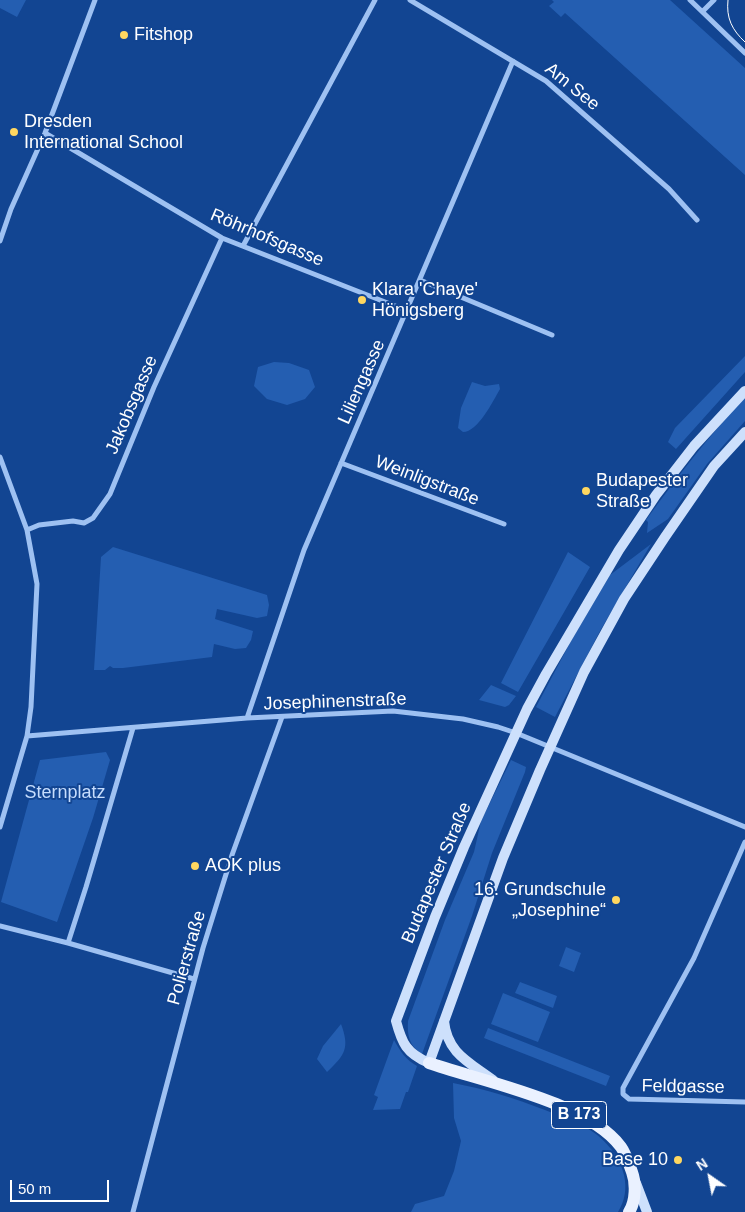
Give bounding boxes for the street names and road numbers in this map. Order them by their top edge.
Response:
street label: Am See [540,58,604,116]
street label: Röhrhofsgasse [207,204,327,272]
street label: Liliengasse [334,336,390,428]
street label: Jakobsgasse [102,352,162,458]
street label: Weinligstraße [372,451,482,511]
street label: Josephinenstraße [263,689,407,715]
street label: Budapester Straße [398,799,476,947]
street label: Polierstraße [163,908,211,1008]
street label: Feldgasse [641,1075,725,1099]
road number: B 173 [552,1102,606,1128]

